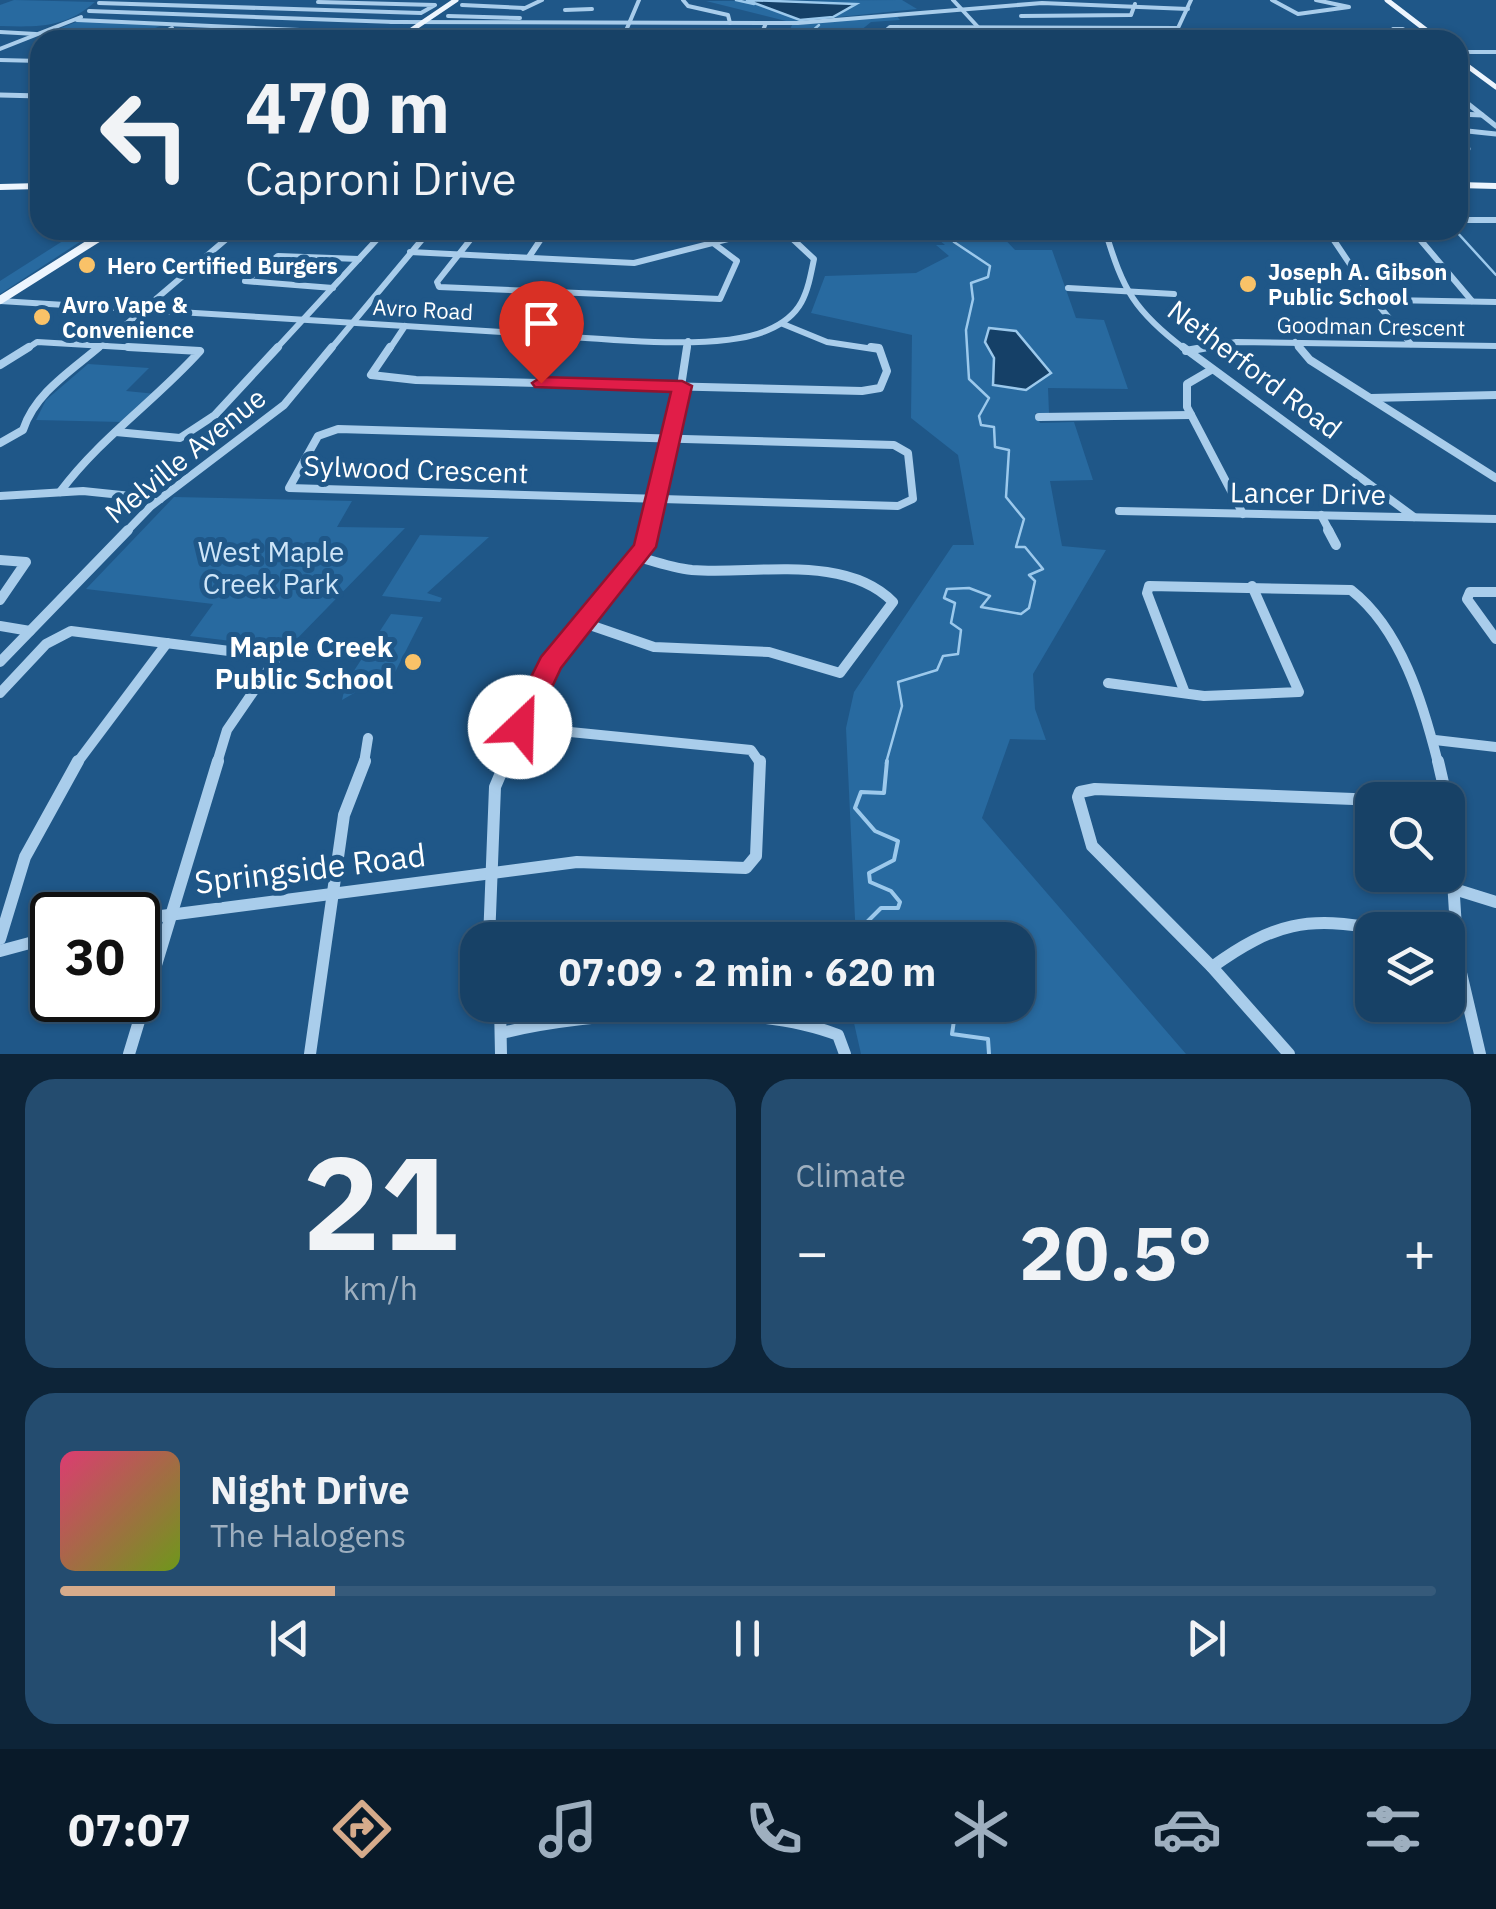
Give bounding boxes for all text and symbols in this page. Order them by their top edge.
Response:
text: 470 m [245,61,450,152]
icon: left [80,70,210,200]
text: Caproni Drive [245,149,516,207]
place label: Hero Certified Burgers [107,251,338,280]
marker: Hero Certified Burgers [76,254,98,276]
place label: Joseph A. Gibson Public School [1268,257,1447,311]
marker: Joseph A. Gibson Public School [1237,273,1259,295]
pin [499,281,584,384]
place label: Avro Vape & Convenience [62,290,194,344]
street label: Netherford Road [1161,291,1349,447]
street label: Avro Road [372,292,474,326]
icon: arrive [514,296,569,351]
marker: Avro Vape & Convenience [31,306,53,328]
street label: Goodman Crescent [1276,310,1466,342]
street label: Melville Avenue [97,379,273,531]
street label: Sylwood Crescent [303,447,529,491]
street label: Lancer Drive [1230,473,1386,513]
park label: West Maple Creek Park [198,533,344,602]
place label: Maple Creek Public School [215,628,394,697]
marker: Maple Creek Public School [402,651,424,673]
position arrow [468,675,572,779]
map controls [1355,782,1465,1022]
button: search [1355,782,1465,892]
street label: Springside Road [192,833,428,903]
speed limit sign: 30 [30,892,160,1022]
button: layers [1355,912,1465,1022]
text: 07:09 · 2 min · 620 m [559,947,936,996]
text: 21 [302,1117,458,1286]
text: Climate [796,1154,906,1196]
text: 20.5° [1019,1203,1213,1301]
text: − [796,1216,829,1287]
text: + [1403,1216,1436,1287]
text: km/h [343,1267,418,1309]
text: Night Drive [210,1465,410,1514]
text: The Halogens [210,1514,406,1556]
icon: previous [262,1611,317,1666]
icon: pause [720,1611,775,1666]
icon: next [1179,1611,1234,1666]
icon: directions [327,1794,397,1864]
icon: music [533,1794,603,1864]
icon: phone [739,1794,809,1864]
icon: climate [946,1794,1016,1864]
icon: car [1152,1794,1222,1864]
icon: filters [1358,1794,1428,1864]
text: 07:07 [68,1800,191,1858]

